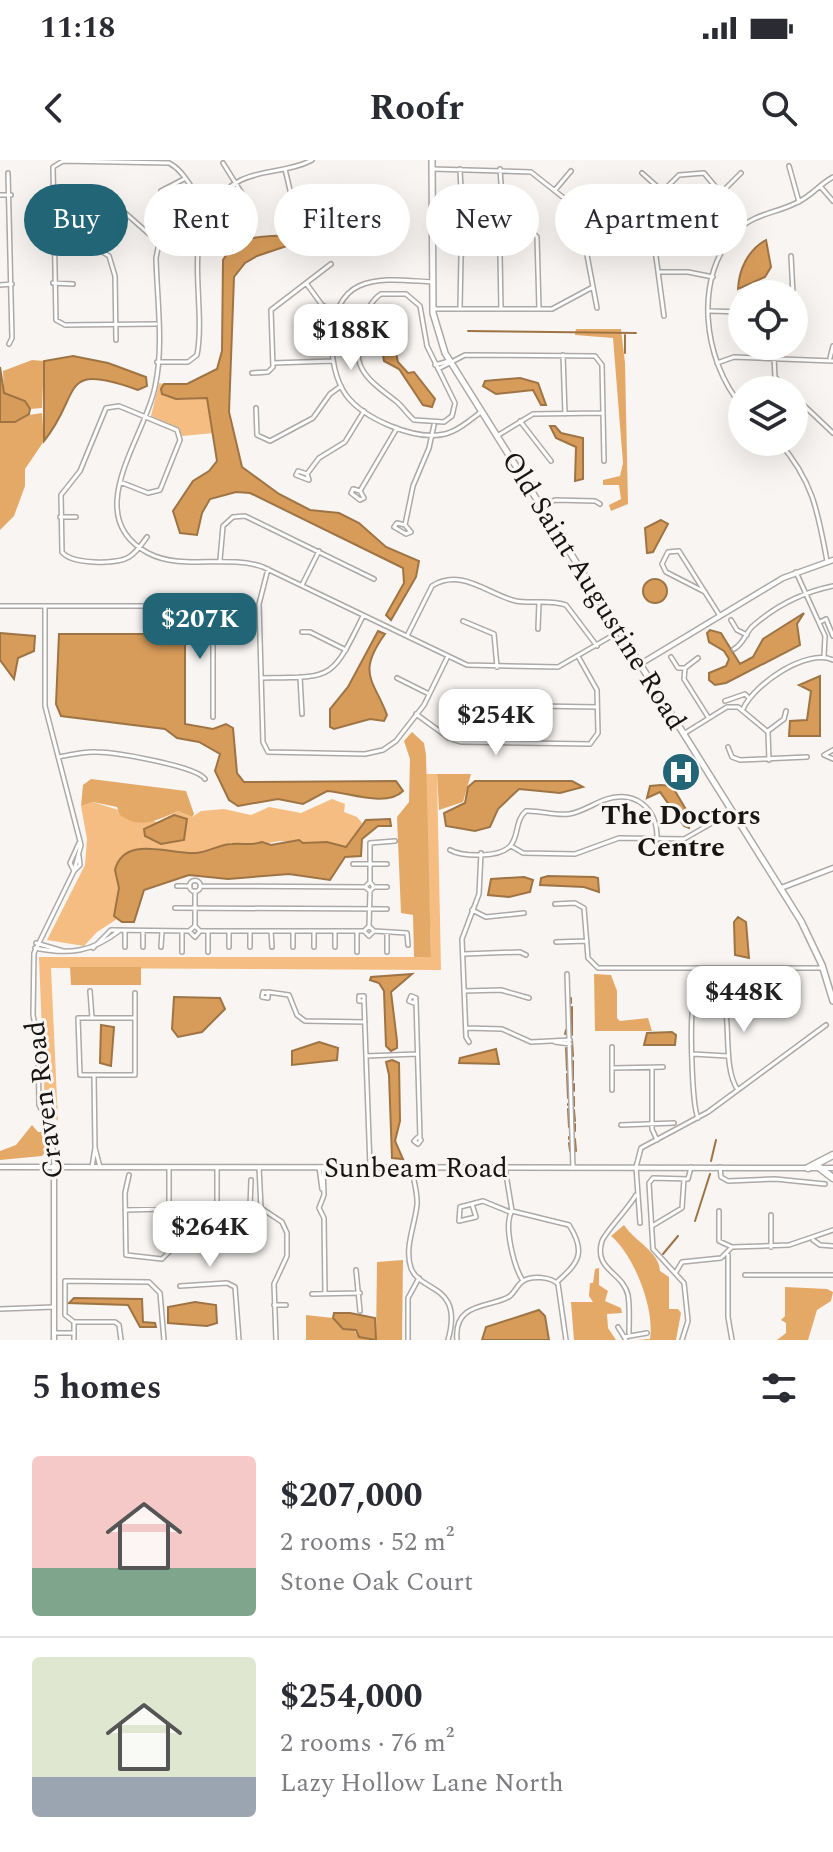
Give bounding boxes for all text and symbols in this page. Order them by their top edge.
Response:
text: 11:18 [40,5,115,51]
text: Roofr [369,81,464,136]
icon: back [32,86,76,130]
icon: search [757,86,801,130]
chip: Buy [24,184,128,256]
chip: Rent [144,184,258,256]
chip: Filters [274,184,410,256]
chip: New [426,184,539,256]
chip: Apartment [555,184,747,256]
map controls [728,280,808,456]
button: locate [728,280,808,360]
pin: $188K [295,304,407,372]
text: $188K [312,310,390,350]
button: layers [728,376,808,456]
street label: Old Saint Augustine Road [490,443,697,739]
pin: $207K [144,593,256,661]
text: $207K [161,599,239,639]
pin: $254K [440,689,552,757]
text: $254K [457,695,535,735]
hospital icon: The Doctors Centre [660,751,702,793]
place label: The Doctors Centre [601,794,761,869]
pin: $448K [688,966,800,1034]
text: $448K [705,972,783,1012]
street label: Craven Road [13,1018,76,1181]
street label: Sunbeam Road [324,1147,508,1190]
pin: $264K [154,1201,266,1269]
text: $264K [171,1207,249,1247]
text: 5 homes [32,1362,162,1414]
icon: filters [757,1366,801,1410]
text: $207,000 [280,1470,423,1522]
icon: home [96,1488,192,1584]
text: 2 rooms · 52 m² [280,1522,454,1562]
text: Stone Oak Court [280,1562,473,1602]
text: $254,000 [280,1671,423,1723]
icon: home [96,1689,192,1785]
text: 2 rooms · 76 m² [280,1723,454,1763]
text: Lazy Hollow Lane North [280,1763,564,1803]

